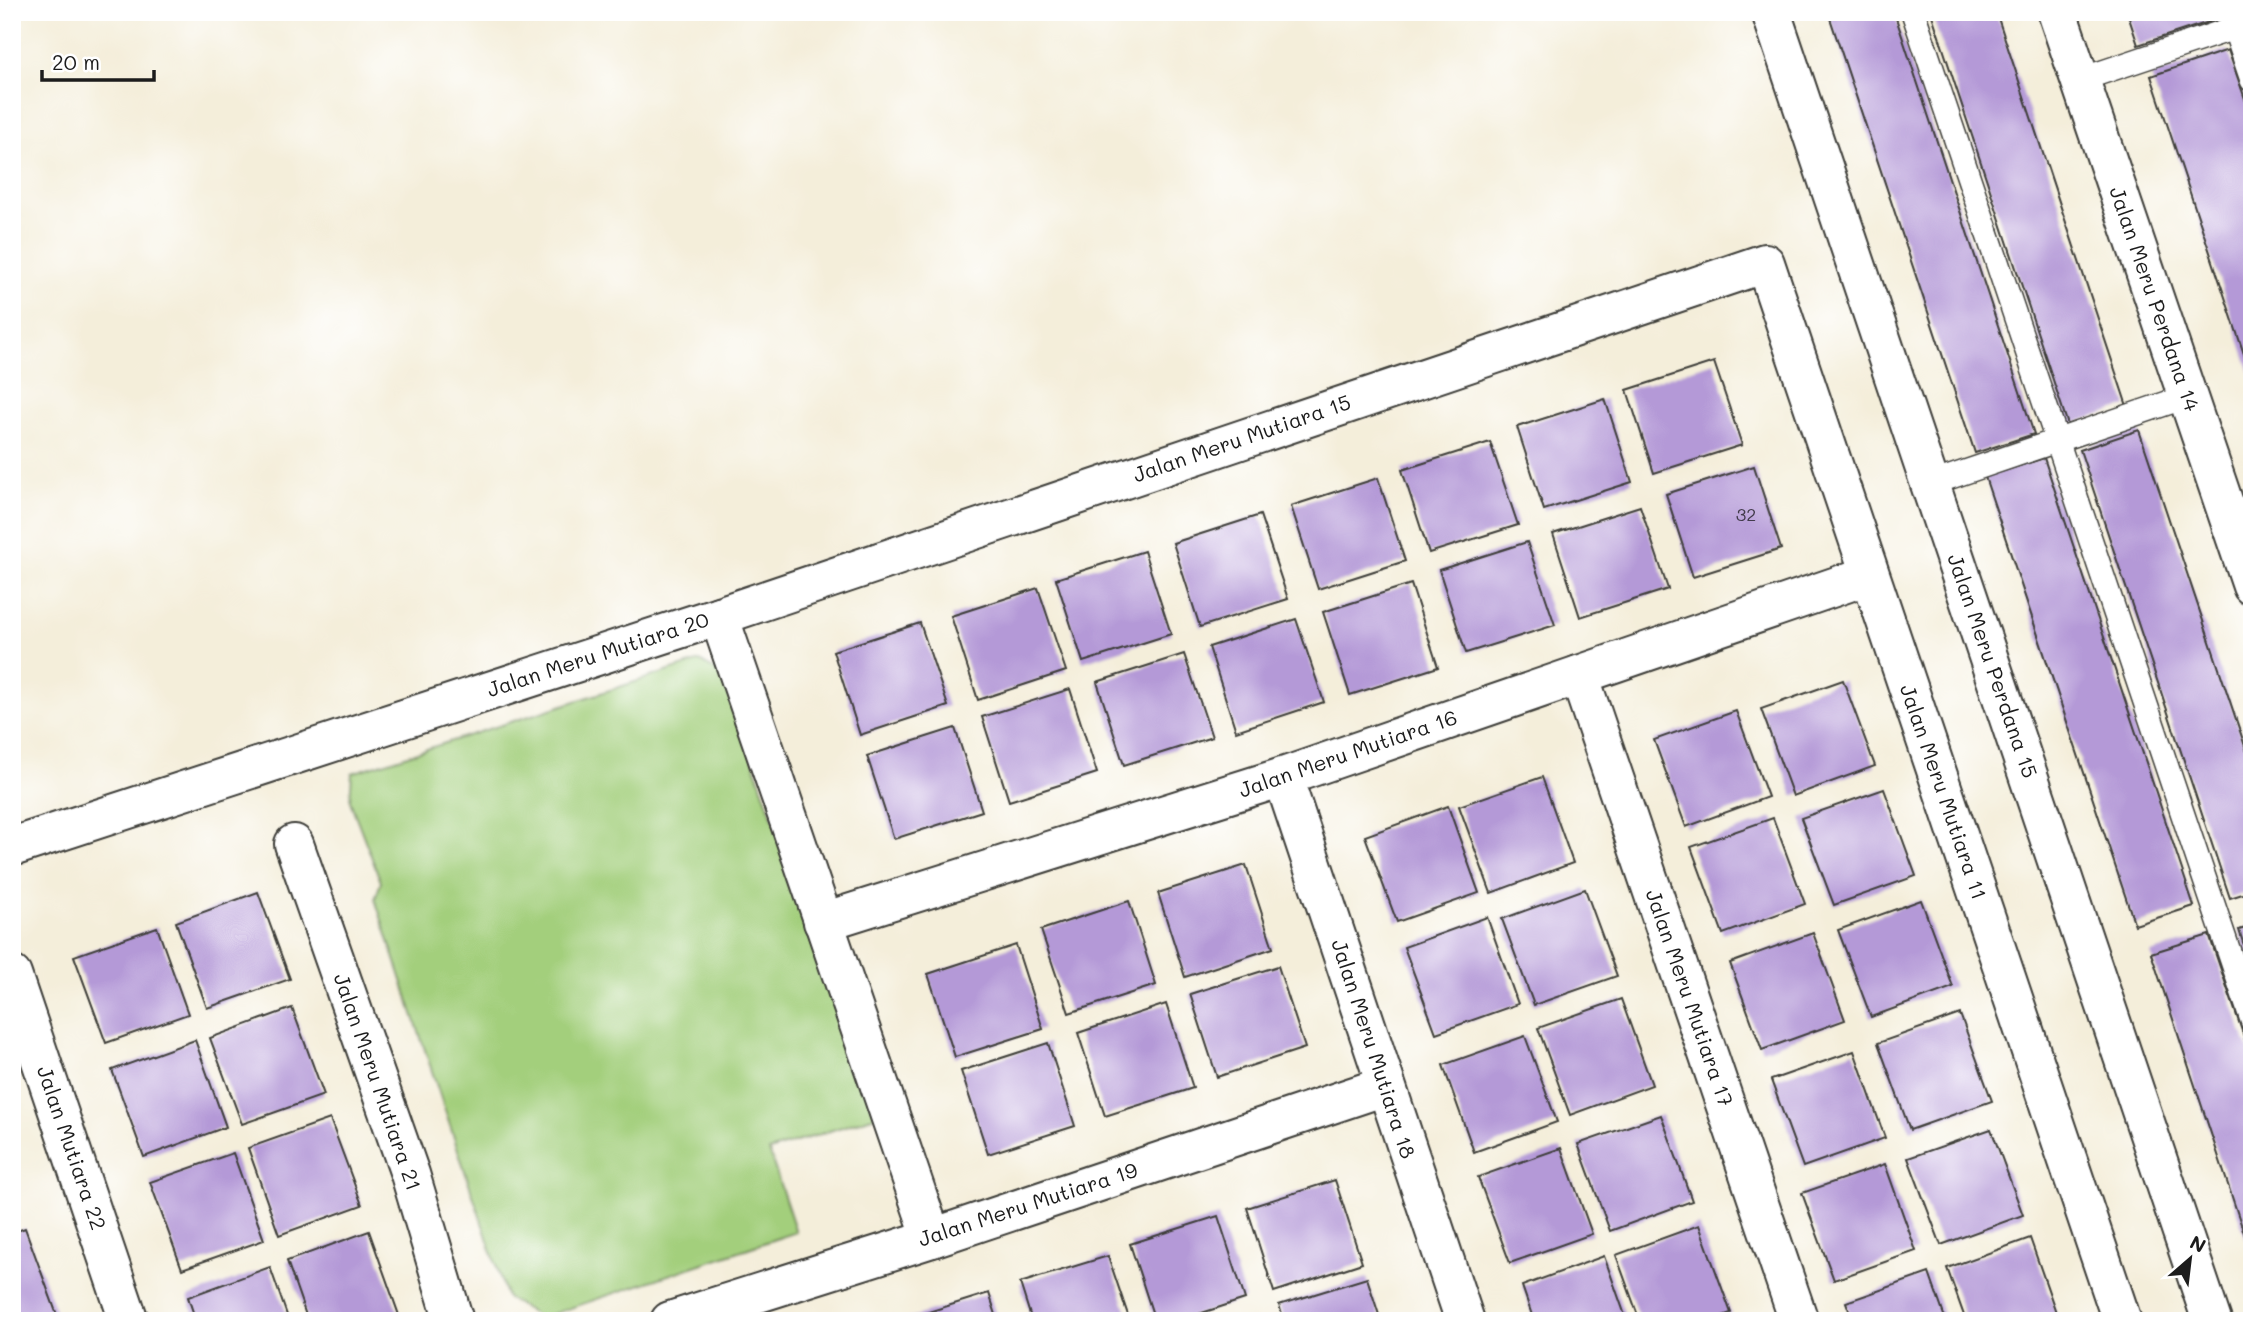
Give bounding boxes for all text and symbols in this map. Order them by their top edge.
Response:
scale bar [42,38,154,82]
text: 20 m [52,48,100,75]
street label: Jalan Meru Perdana 14 [2104,183,2207,415]
street label: Jalan Meru Mutiara 15 [1129,388,1354,488]
house number: 32 [1736,502,1756,526]
street label: Jalan Meru Perdana 15 [1942,550,2045,781]
street label: Jalan Meru Mutiara 20 [483,605,712,702]
street label: Jalan Meru Mutiara 11 [1895,680,1994,903]
street label: Jalan Meru Mutiara 16 [1235,703,1460,803]
street label: Jalan Meru Mutiara 17 [1641,885,1740,1110]
street label: Jalan Meru Mutiara 18 [1326,935,1423,1162]
street label: Jalan Meru Mutiara 21 [329,969,428,1194]
street label: Jalan Mutiara 22 [32,1062,113,1233]
street label: Jalan Meru Mutiara 19 [915,1155,1141,1252]
north arrow [2156,1224,2226,1294]
text: N [2186,1229,2210,1258]

